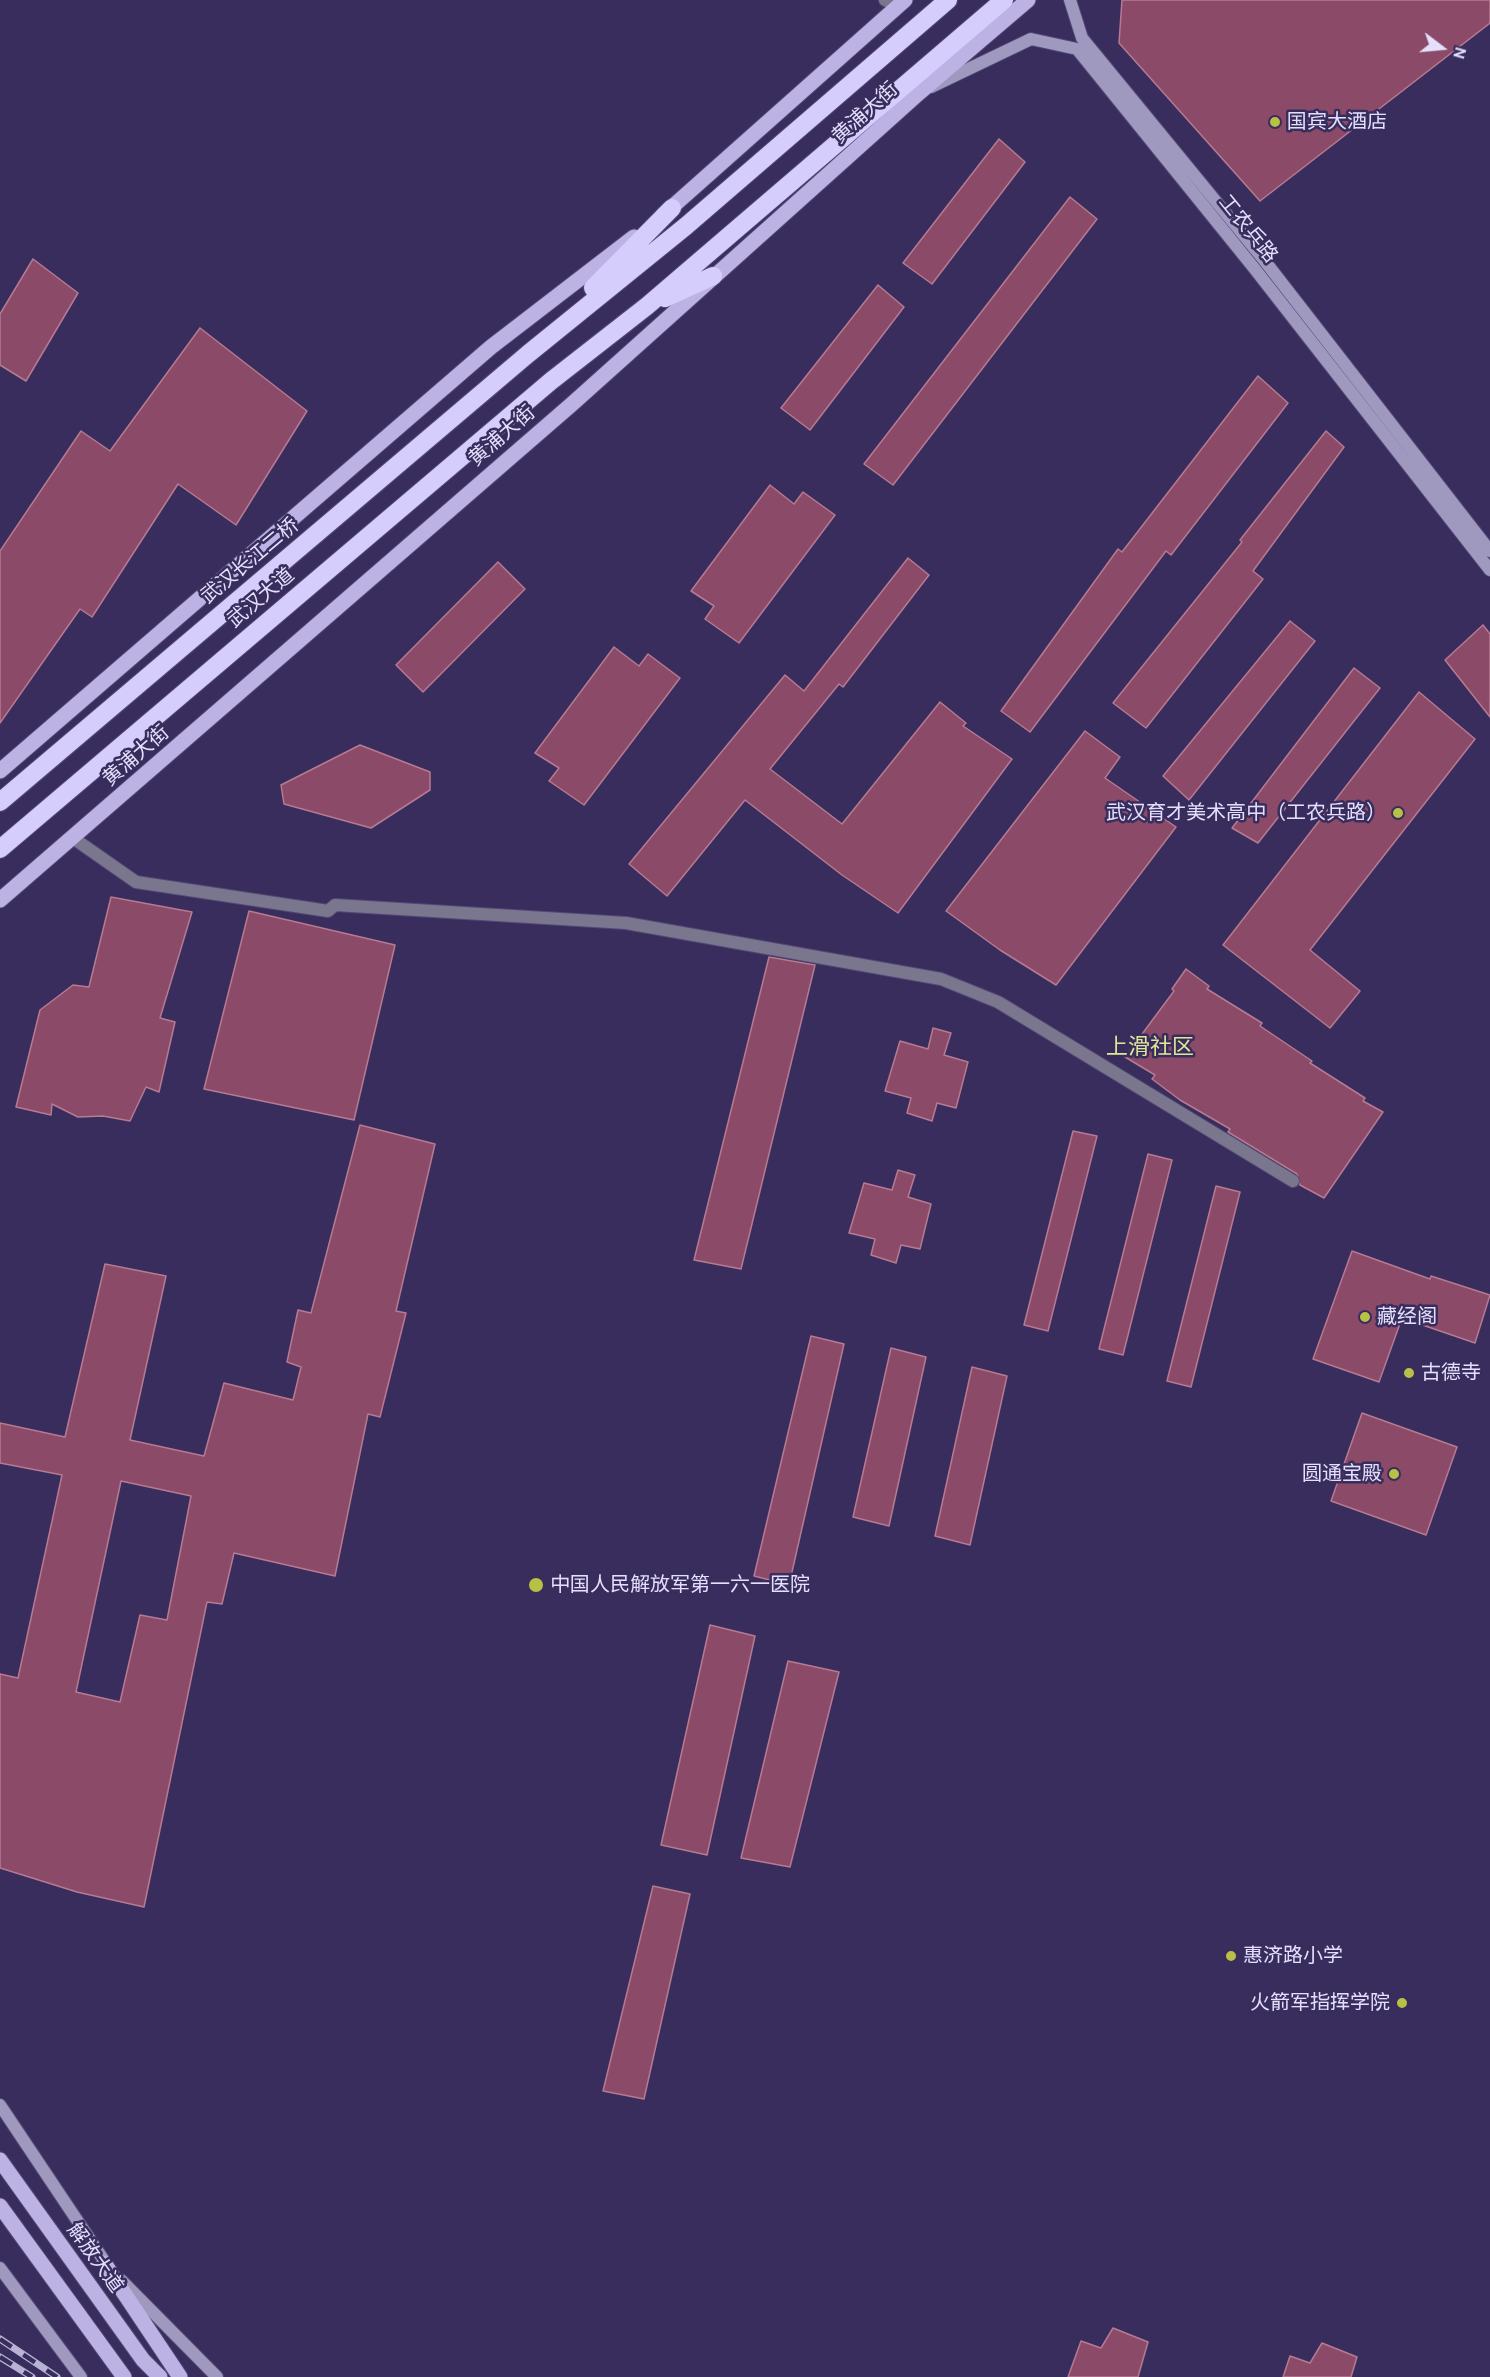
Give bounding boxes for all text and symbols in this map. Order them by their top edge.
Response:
north arrow [1412,18,1472,78]
text: N [1449,45,1470,61]
street label: 黄浦大街 [827,77,903,149]
place label: 国宾大酒店 [1287,110,1387,134]
marker: 国宾大酒店 [1268,115,1282,129]
street label: 工农兵路 [1214,190,1282,268]
street label: 黄浦大街 [464,401,540,471]
street label: 武汉长江二桥 [196,513,304,609]
street label: 武汉大道 [223,563,299,633]
street label: 黄浦大街 [98,721,174,791]
place label: 武汉育才美术高中（工农兵路） [1106,801,1386,825]
marker: 武汉育才美术高中（工农兵路） [1391,806,1405,820]
district label: 上滑社区 [1106,1035,1194,1061]
place label: 藏经阁 [1377,1305,1437,1329]
marker: 藏经阁 [1358,1310,1372,1324]
place label: 古德寺 [1421,1361,1481,1385]
marker: 古德寺 [1402,1366,1416,1380]
place label: 圆通宝殿 [1302,1462,1382,1486]
marker: 圆通宝殿 [1387,1467,1401,1481]
place label: 中国人民解放军第一六一医院 [550,1573,810,1597]
marker: 中国人民解放军第一六一医院 [527,1576,545,1594]
place label: 惠济路小学 [1243,1944,1343,1968]
marker: 惠济路小学 [1224,1949,1238,1963]
place label: 火箭军指挥学院 [1250,1991,1390,2015]
marker: 火箭军指挥学院 [1395,1996,1409,2010]
street label: 解放大道 [62,2219,128,2297]

